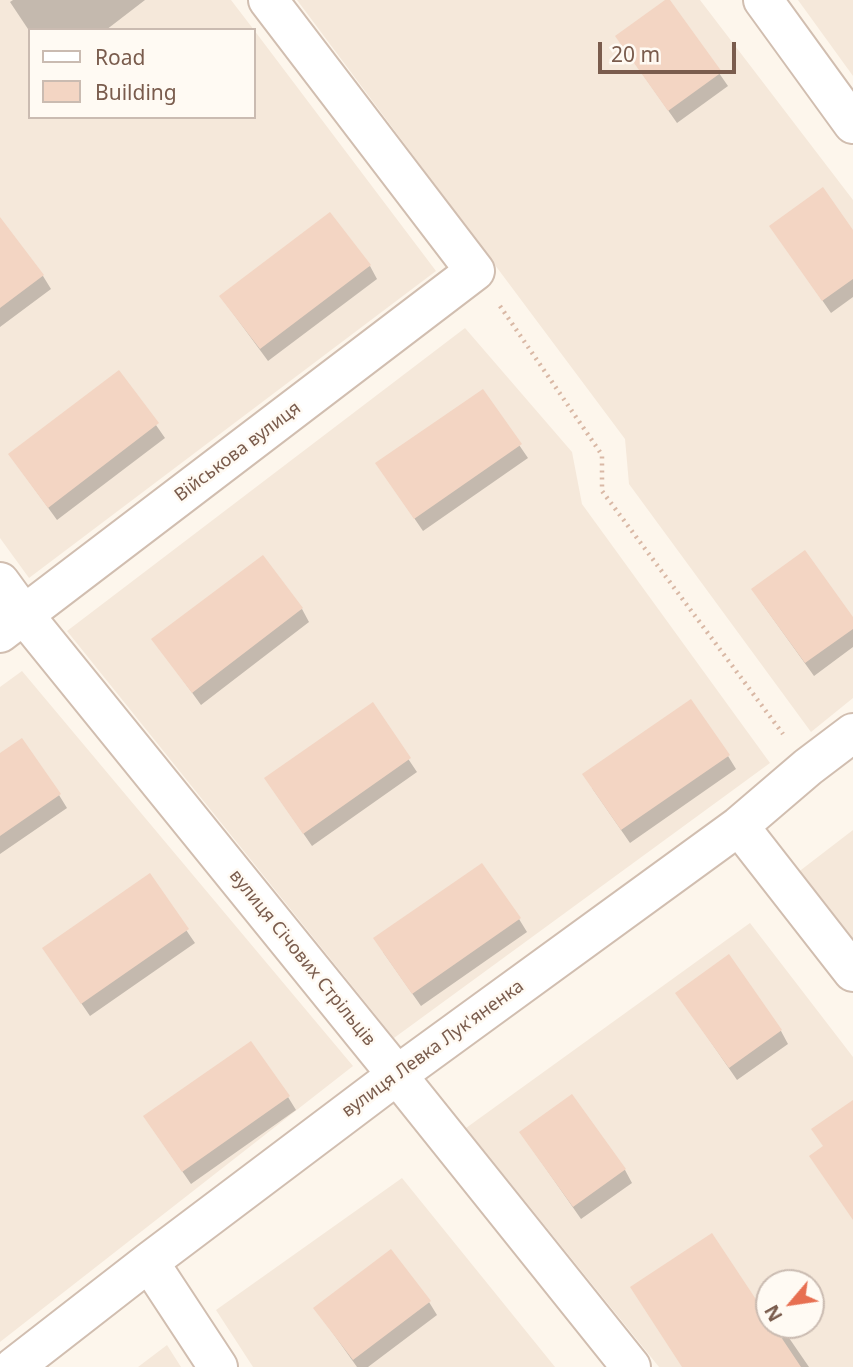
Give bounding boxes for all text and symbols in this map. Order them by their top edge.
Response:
legend [28,28,256,119]
scale bar [601,28,739,72]
text: 20 m [611,40,660,68]
text: Road [95,43,145,71]
text: Building [95,78,177,106]
street label: Військова вулиця [171,398,305,506]
street label: вулиця Січових Стрільців [224,866,380,1050]
street label: вулиця Левка Лук'яненка [338,976,528,1122]
north arrow [755,1269,825,1339]
text: N [758,1300,789,1326]

